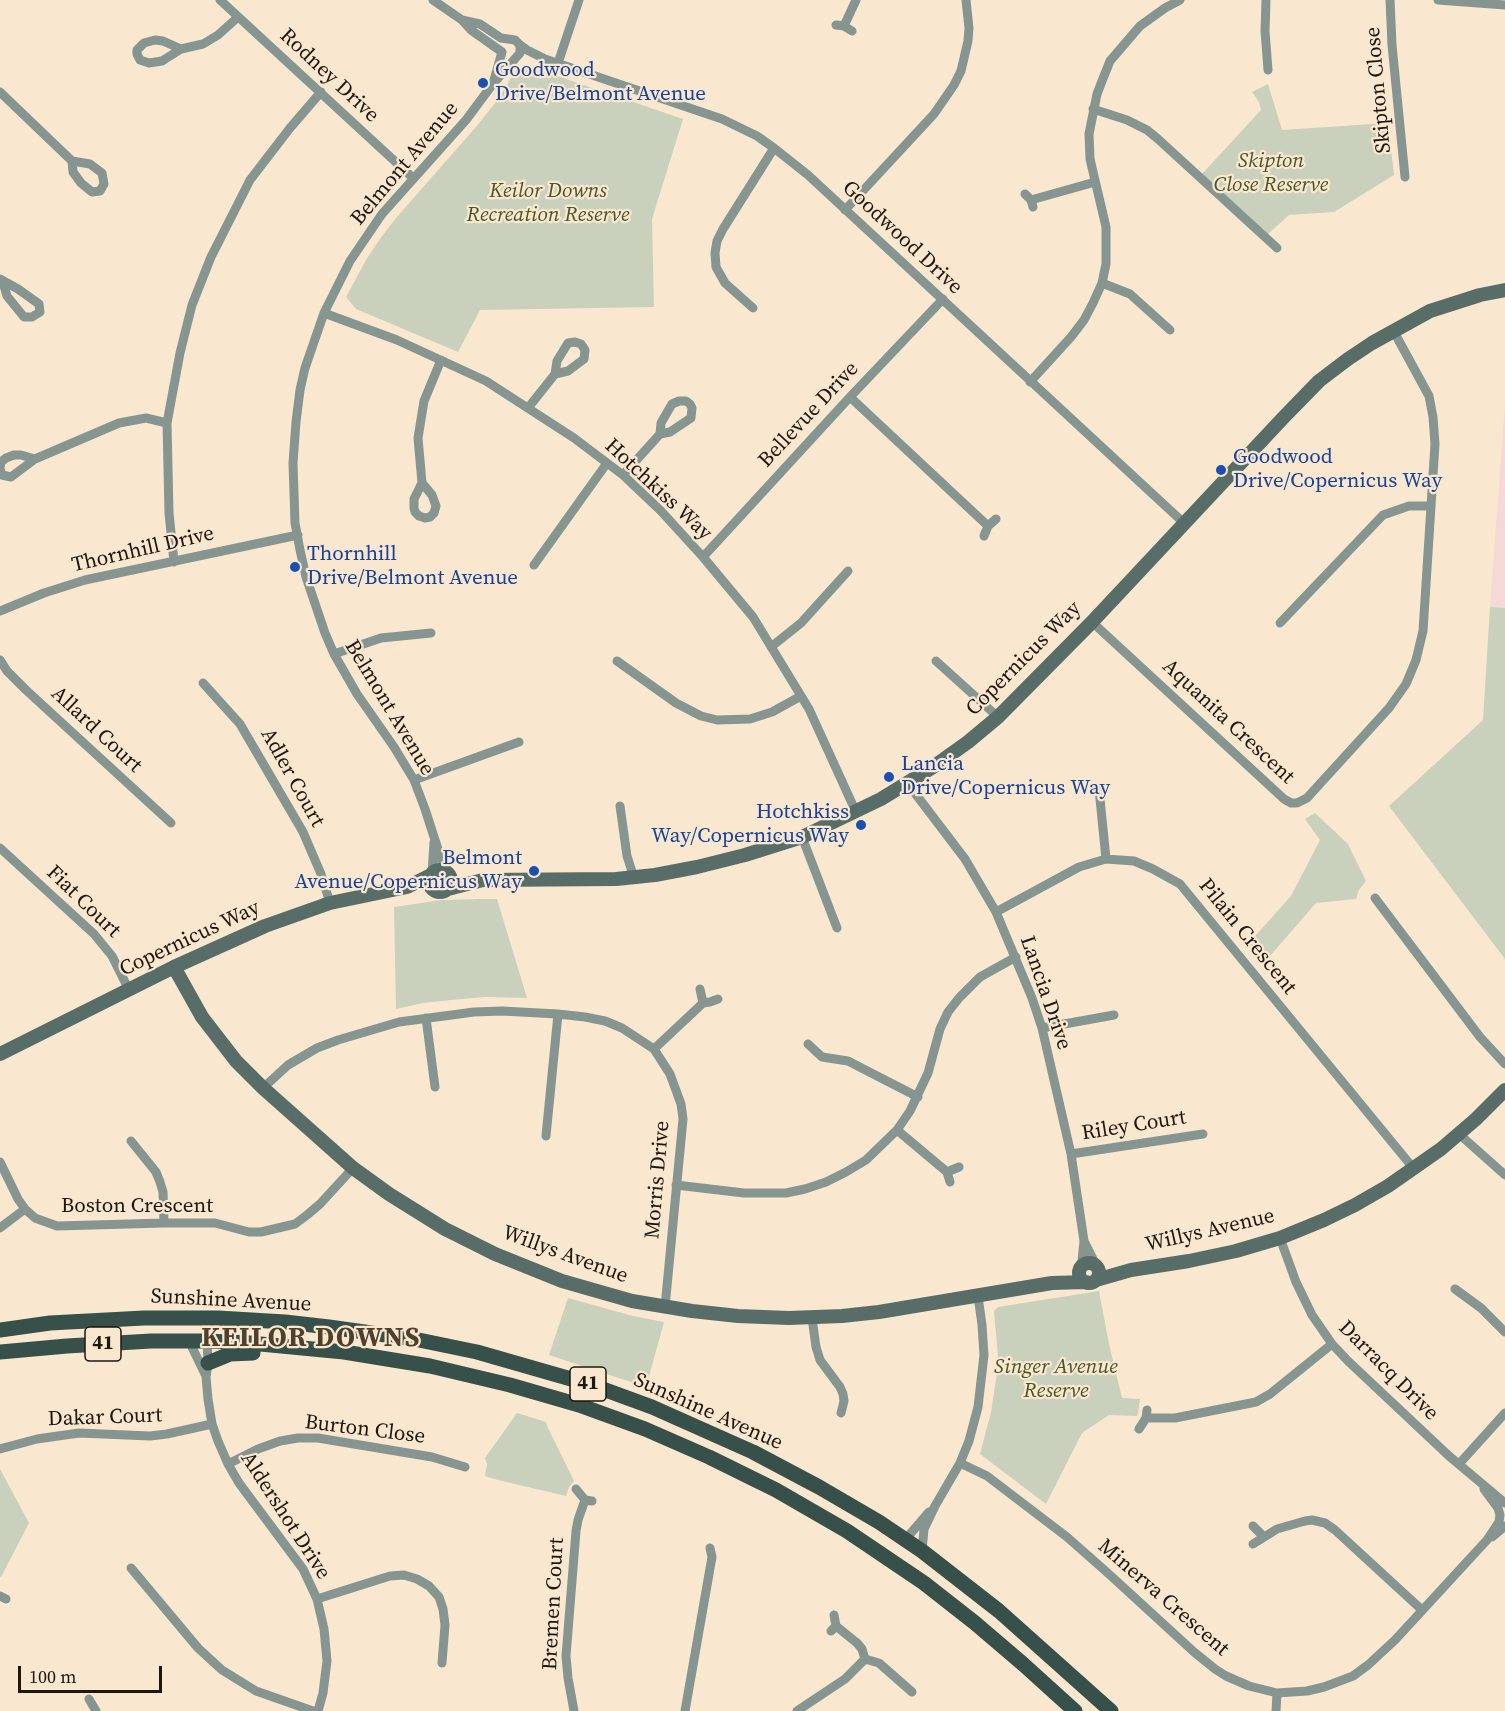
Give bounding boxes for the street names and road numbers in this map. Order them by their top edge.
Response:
street label: Rodney Drive [274,24,384,128]
street label: Skipton Close [1361,26,1397,154]
street label: Belmont Avenue [346,97,464,231]
street label: Goodwood Drive [837,176,967,300]
street label: Bellevue Drive [754,357,864,473]
street label: Hotchkiss Way [599,434,717,546]
street label: Thornhill Drive [69,521,217,579]
street label: Copernicus Way [961,596,1087,722]
street label: Belmont Avenue [339,636,439,780]
street label: Aquanita Crescent [1157,654,1299,790]
street label: Allard Court [45,681,147,779]
street label: Adler Court [255,724,329,832]
street label: Fiat Court [41,860,125,944]
street label: Pilain Crescent [1193,874,1301,1000]
street label: Copernicus Way [116,895,264,983]
street label: Lancia Drive [1014,933,1076,1053]
street label: Riley Court [1080,1105,1188,1147]
street label: Morris Drive [640,1120,676,1240]
street label: Boston Crescent [61,1194,213,1220]
street label: Willys Avenue [1143,1204,1277,1258]
street label: Willys Avenue [499,1221,631,1289]
street label: Sunshine Avenue [150,1284,312,1318]
street label: Darracq Drive [1333,1316,1443,1426]
road number: 41 [85,1327,121,1361]
road number: 41 [570,1367,606,1401]
street label: Sunshine Avenue [630,1368,786,1456]
street label: Dakar Court [47,1403,163,1433]
street label: Burton Close [303,1410,427,1450]
street label: Aldershot Drive [234,1448,336,1584]
street label: Minerva Crescent [1092,1534,1234,1662]
street label: Bremen Court [538,1537,570,1671]

